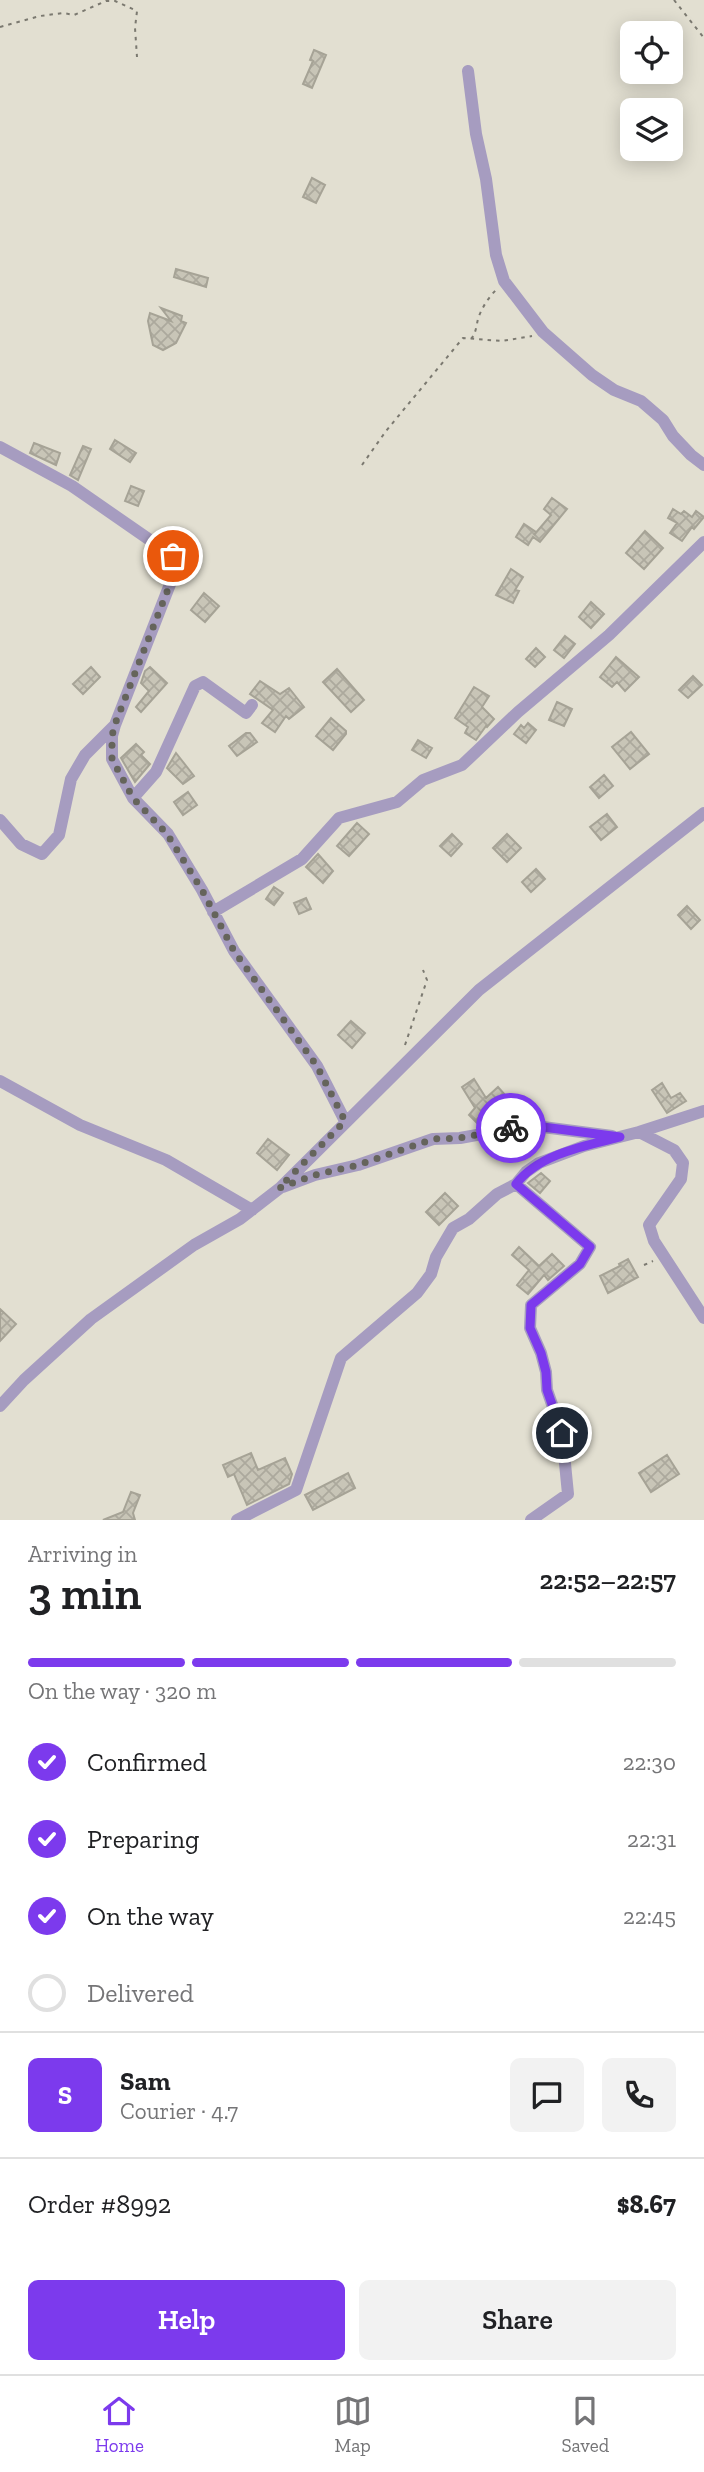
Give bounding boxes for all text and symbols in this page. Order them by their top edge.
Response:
map controls [620,21,683,161]
button: locate [620,21,683,84]
button: layers [620,98,683,161]
pin [143,526,203,586]
icon: bag [154,537,192,575]
courier [476,1093,546,1163]
icon: bike [492,1109,530,1147]
pin [532,1403,592,1463]
icon: home [543,1414,581,1452]
text: Arriving in [28,1540,137,1568]
text: 22:52–22:57 [540,1564,676,1596]
text: 3 min [28,1566,141,1621]
text: On the way · 320 m [28,1677,216,1705]
icon: check [28,1743,66,1781]
text: Confirmed [87,1746,207,1778]
text: 22:30 [623,1748,676,1776]
icon: check [28,1820,66,1858]
text: Preparing [87,1823,199,1855]
text: 22:31 [627,1825,676,1853]
icon: check [28,1897,66,1935]
text: On the way [87,1900,214,1932]
text: 22:45 [623,1902,676,1930]
text: Delivered [87,1977,194,2009]
button: chat [510,2058,584,2132]
button: phone [602,2058,676,2132]
text: Sam [120,2065,170,2097]
text: S [58,2079,72,2111]
text: Courier · 4.7 [120,2097,238,2125]
text: Order #8992 [28,2188,171,2220]
text: $8.67 [617,2188,676,2220]
button: Help [28,2280,345,2360]
button: Share [359,2280,676,2360]
tab: Home [95,2392,144,2457]
tab: Map [334,2392,372,2457]
tab: Saved [561,2392,609,2457]

